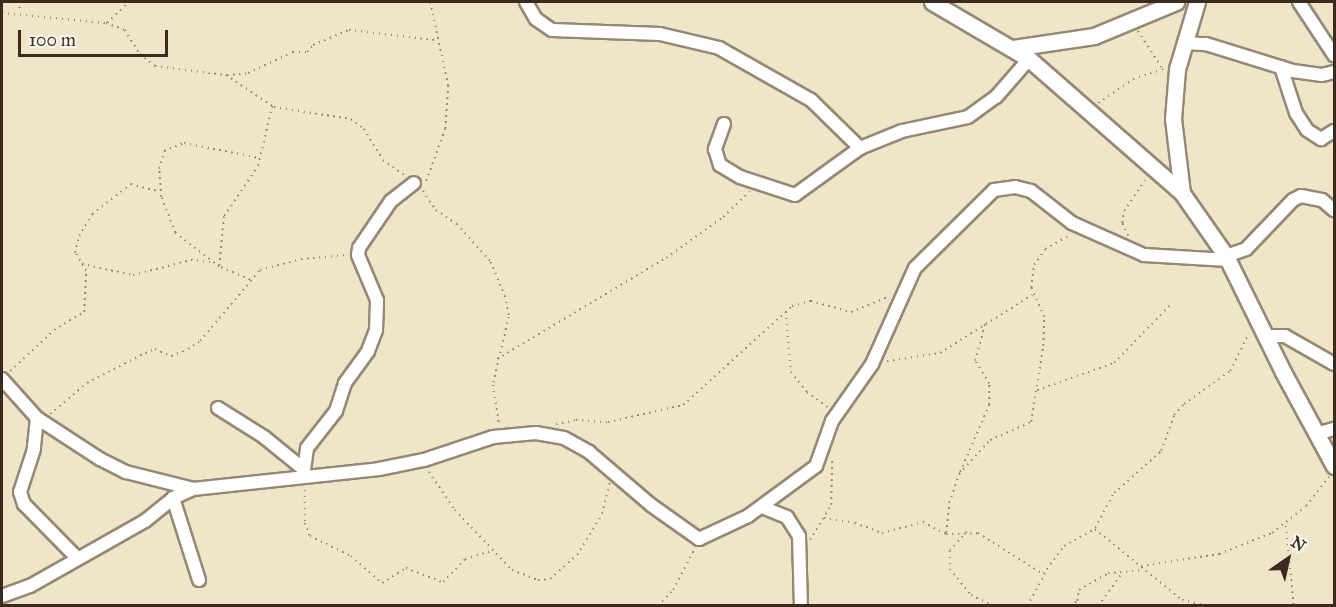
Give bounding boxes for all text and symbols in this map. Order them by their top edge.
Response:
scale bar [21,18,171,56]
text: 100 m [29,29,76,51]
north arrow [1258,529,1318,589]
text: N [1287,532,1309,555]

